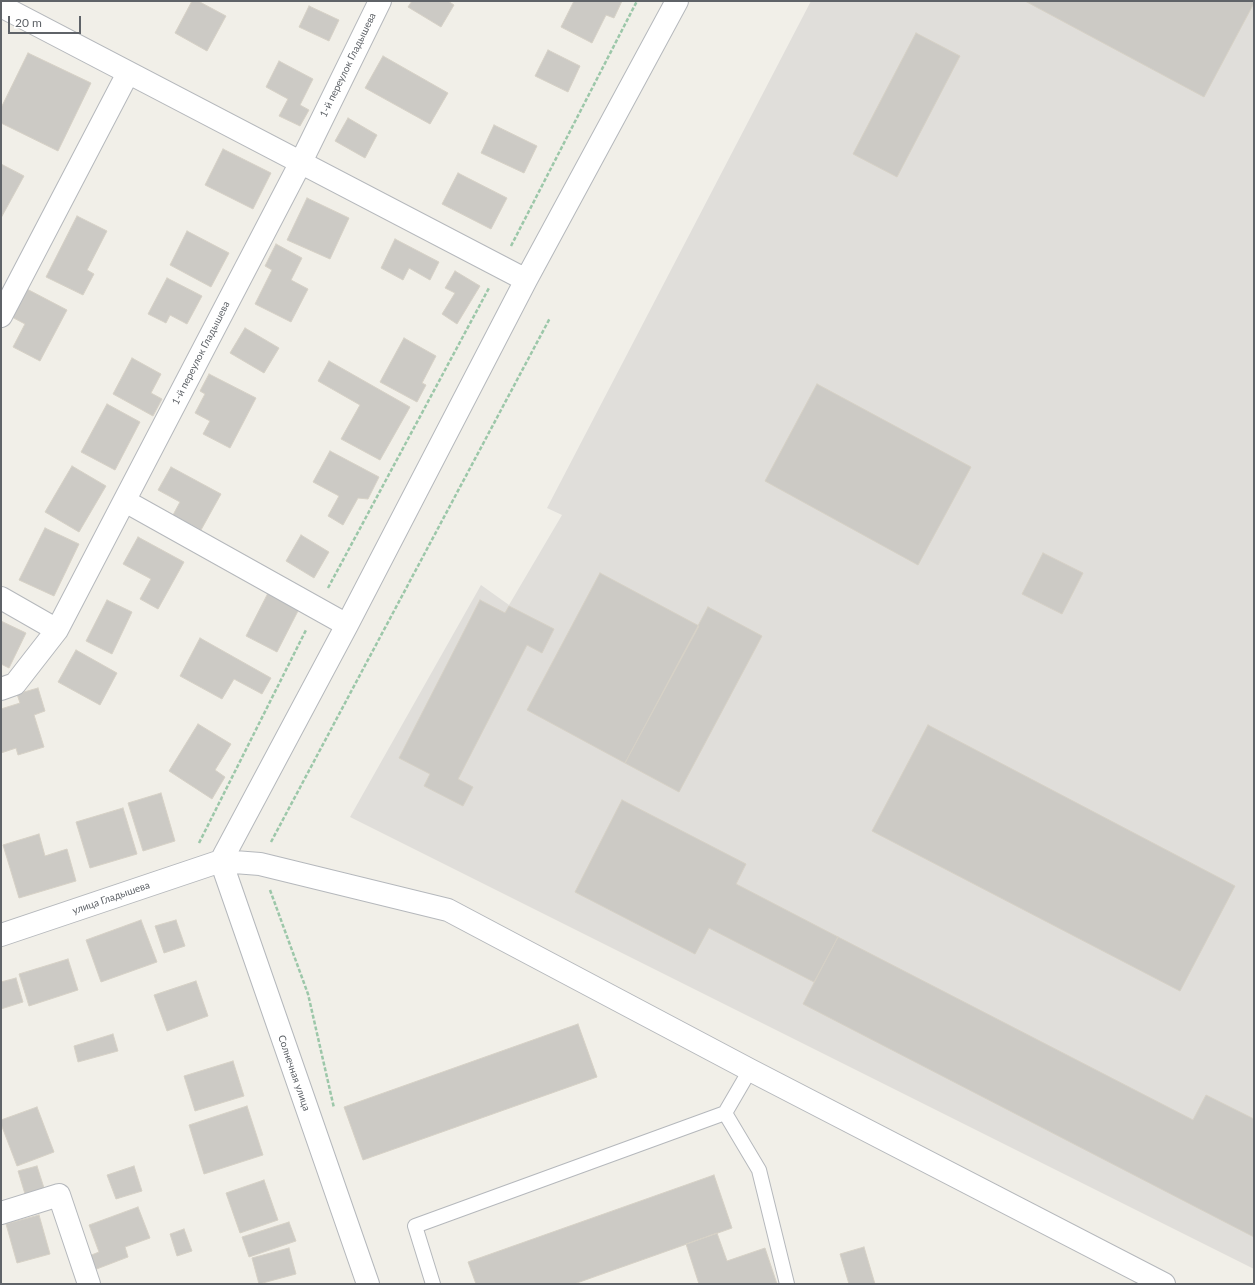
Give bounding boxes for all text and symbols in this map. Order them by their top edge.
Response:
scale bar [10,8,83,34]
street label: 1-й переулок Гладышева [318,11,378,119]
text: 20 m [15,15,42,30]
street label: 1-й переулок Гладышева [170,299,232,407]
street label: улица Гладышева [71,879,151,917]
street label: Солнечная улица [275,1034,313,1112]

